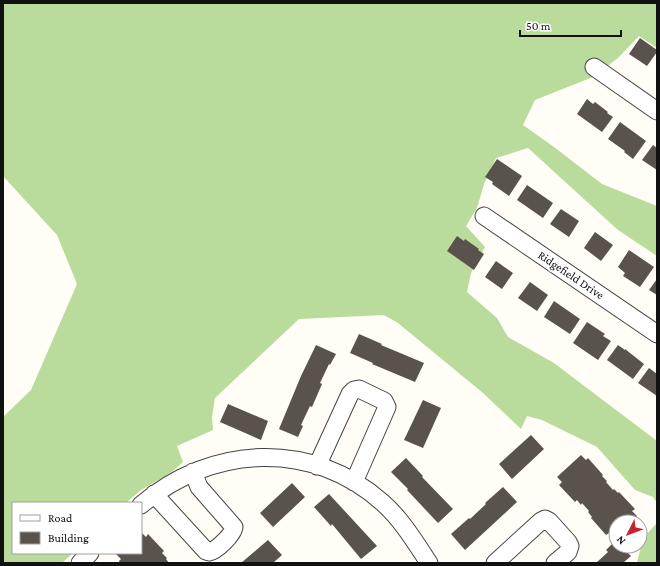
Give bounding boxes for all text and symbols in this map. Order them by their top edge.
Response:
scale bar [520,12,621,38]
text: 50 m [526,19,551,33]
street label: Ridgefield Drive [535,248,607,302]
legend [12,502,142,554]
text: Road [48,511,73,525]
north arrow [608,514,648,554]
text: Building [48,531,89,545]
text: N [613,534,628,547]

